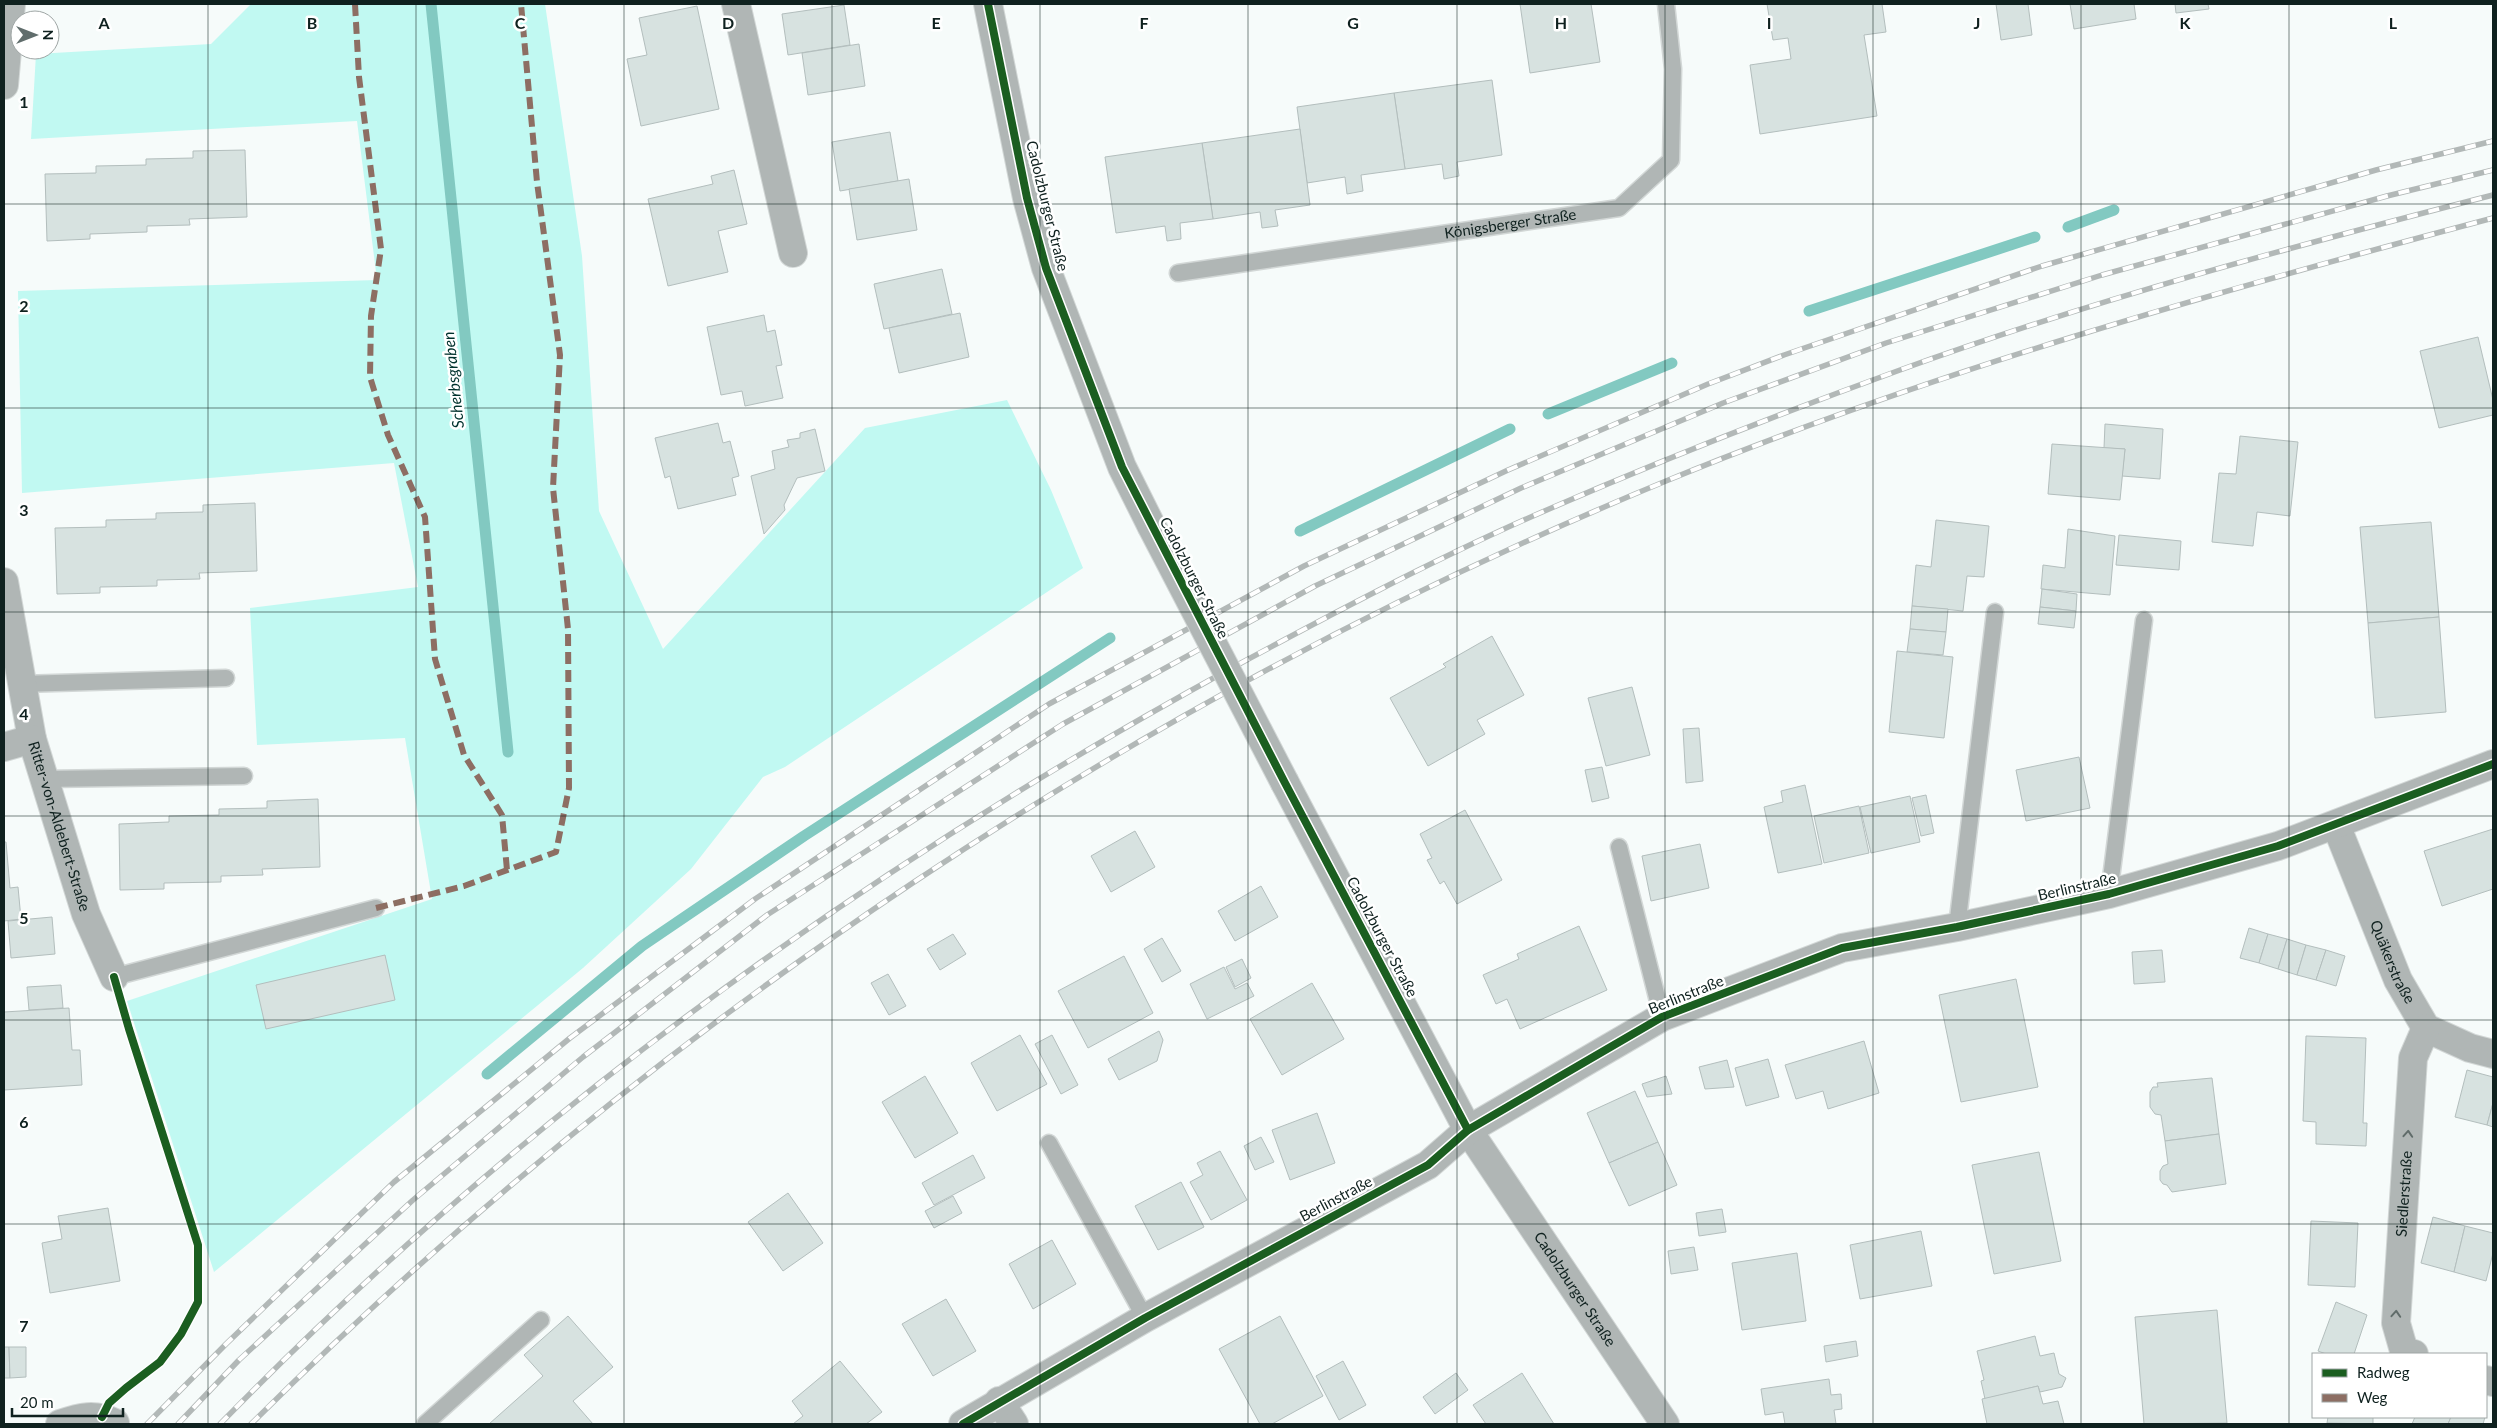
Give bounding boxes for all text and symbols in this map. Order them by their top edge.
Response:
north arrow [10,10,60,60]
text: A [97,13,110,32]
text: B [307,13,317,32]
text: C [515,13,526,32]
text: D [722,13,734,32]
text: E [931,13,941,32]
text: F [1139,13,1149,32]
text: G [1347,13,1359,32]
text: H [1555,13,1567,32]
text: I [1767,13,1771,32]
text: J [1974,13,1980,32]
text: K [2180,13,2192,32]
text: L [2389,13,2398,32]
text: N [40,30,57,40]
text: 1 [19,92,29,111]
street label: Cadolzburger Straße [1023,139,1073,273]
street label: Königsberger Straße [1443,204,1577,242]
text: 2 [19,296,29,315]
water label: Scherbsgraben [438,331,467,429]
text: 3 [19,500,29,519]
street label: Cadolzburger Straße [1156,514,1233,641]
text: 4 [19,704,29,723]
street label: Ritter-von-Aldebert-Straße [25,739,95,914]
street label: Berlinstraße [2036,868,2118,904]
street label: Cadolzburger Straße [1343,873,1422,1000]
text: 5 [19,908,29,927]
street label: Quäkerstraße [2367,917,2420,1006]
street label: Berlinstraße [1645,971,1726,1017]
text: 6 [19,1112,29,1131]
one-way arrow [2403,1130,2414,1138]
street label: Siedlerstraße [2392,1150,2415,1237]
street label: Berlinstraße [1296,1171,1375,1225]
street label: Cadolzburger Straße [1531,1228,1620,1349]
one-way arrow [2391,1309,2402,1317]
text: 7 [19,1316,29,1335]
legend [2312,1353,2487,1418]
text: Radweg [2357,1363,2410,1381]
scale bar [12,1386,124,1418]
text: Weg [2357,1388,2388,1406]
text: 20 m [20,1393,54,1411]

